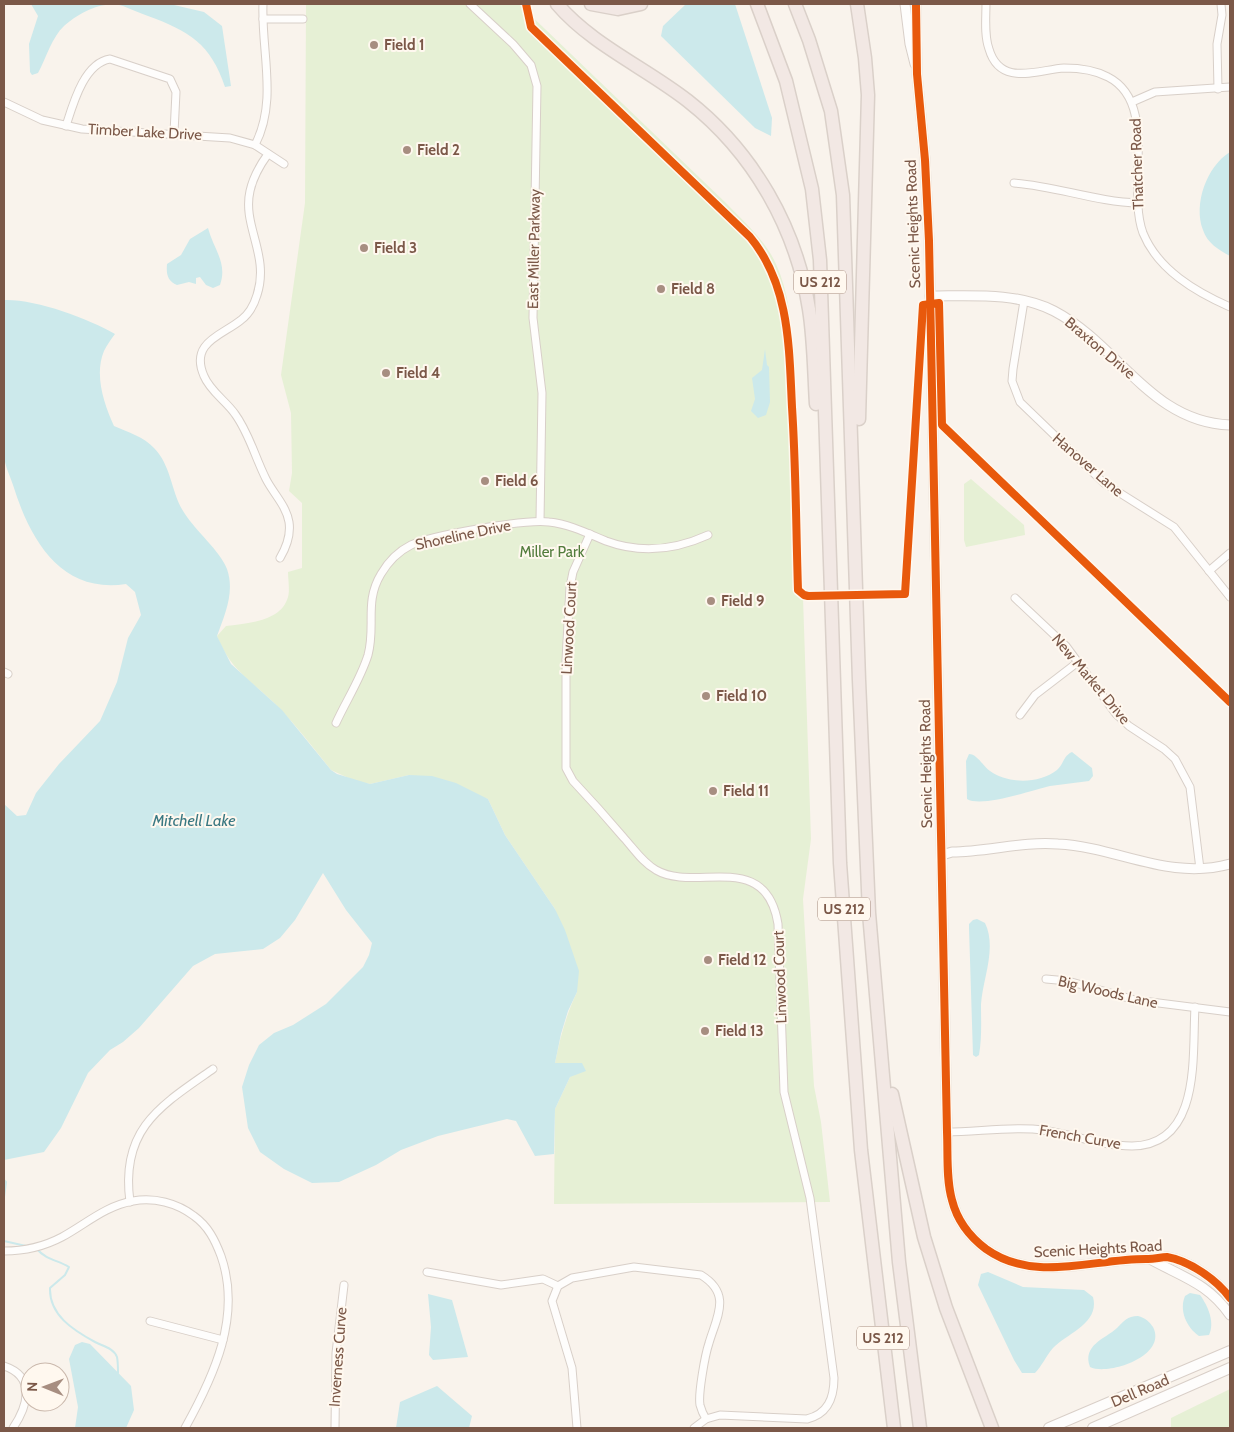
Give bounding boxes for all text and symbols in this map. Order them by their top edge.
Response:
place label: Field 1 [384,36,424,54]
marker: Field 1 [368,39,380,51]
street label: Thatcher Road [1126,118,1148,210]
street label: Timber Lake Drive [88,120,203,144]
place label: Field 2 [417,141,460,159]
marker: Field 2 [401,144,413,156]
street label: Scenic Heights Road [902,159,924,289]
street label: East Miller Parkway [524,188,544,309]
place label: Field 3 [374,239,417,257]
marker: Field 3 [358,242,370,254]
road number: US 212 [794,270,846,294]
place label: Field 8 [671,280,715,298]
marker: Field 8 [655,283,667,295]
street label: Braxton Drive [1061,313,1139,383]
place label: Field 4 [396,364,440,382]
marker: Field 4 [380,367,392,379]
street label: Hanover Lane [1049,429,1127,501]
place label: Field 6 [495,472,538,490]
marker: Field 6 [479,475,491,487]
street label: Shoreline Drive [414,516,513,554]
park label: Miller Park [519,543,585,561]
street label: Linwood Court [558,581,580,675]
place label: Field 9 [721,592,764,610]
marker: Field 9 [705,595,717,607]
street label: New Market Drive [1048,630,1134,728]
place label: Field 10 [716,687,767,705]
marker: Field 10 [700,690,712,702]
street label: Scenic Heights Road [916,699,936,829]
place label: Field 11 [723,782,769,800]
marker: Field 11 [707,785,719,797]
water label: Mitchell Lake [151,811,236,830]
road number: US 212 [818,898,870,921]
street label: Linwood Court [769,930,791,1024]
place label: Field 12 [718,951,766,969]
marker: Field 12 [702,954,714,966]
street label: Big Woods Lane [1056,972,1160,1012]
place label: Field 13 [715,1022,764,1040]
marker: Field 13 [699,1025,711,1037]
street label: French Curve [1038,1121,1123,1153]
street label: Scenic Heights Road [1033,1237,1163,1261]
street label: Inverness Curve [326,1306,350,1407]
road number: US 212 [857,1326,909,1350]
north arrow [20,1362,70,1412]
street label: Dell Road [1108,1371,1172,1411]
text: N [23,1382,41,1392]

